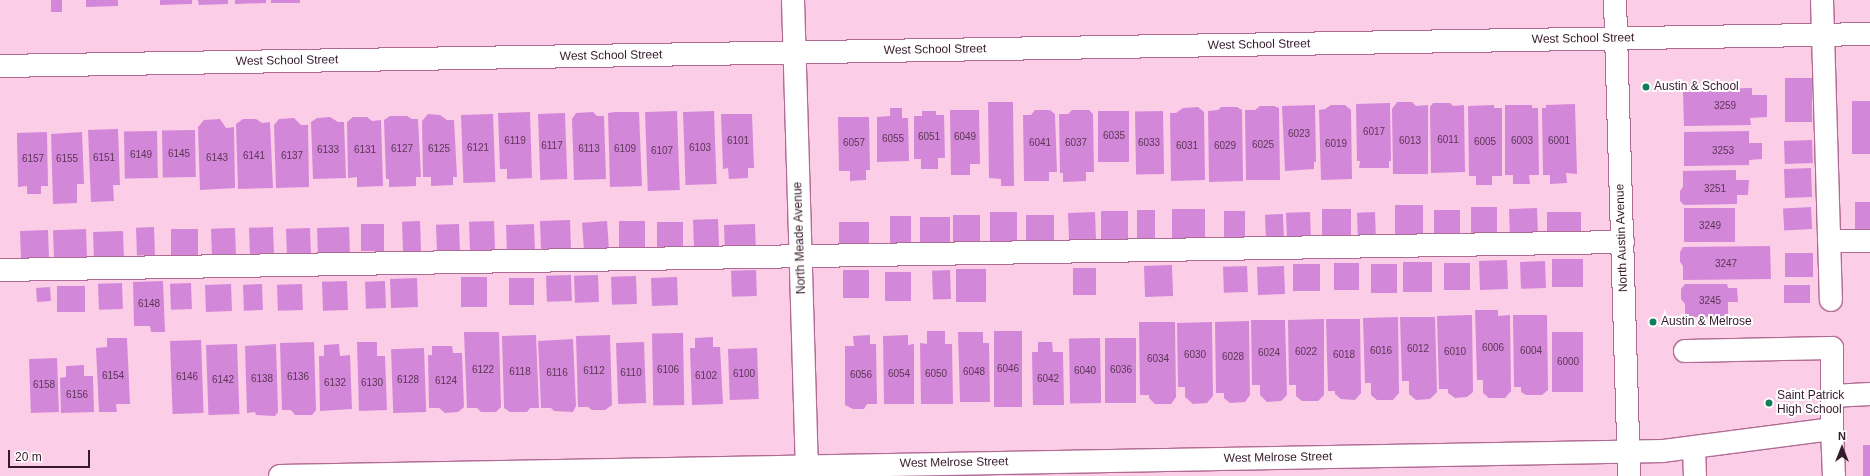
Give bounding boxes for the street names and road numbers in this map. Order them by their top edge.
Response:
street label: West School Street [1532,31,1634,47]
street label: West School Street [1208,37,1310,53]
street label: West School Street [884,42,986,58]
street label: West School Street [560,48,662,64]
street label: West School Street [236,53,338,69]
street label: North Meade Avenue [791,181,809,295]
street label: North Austin Avenue [1613,183,1631,293]
street label: West Melrose Street [1224,450,1332,466]
street label: West Melrose Street [900,455,1008,471]

